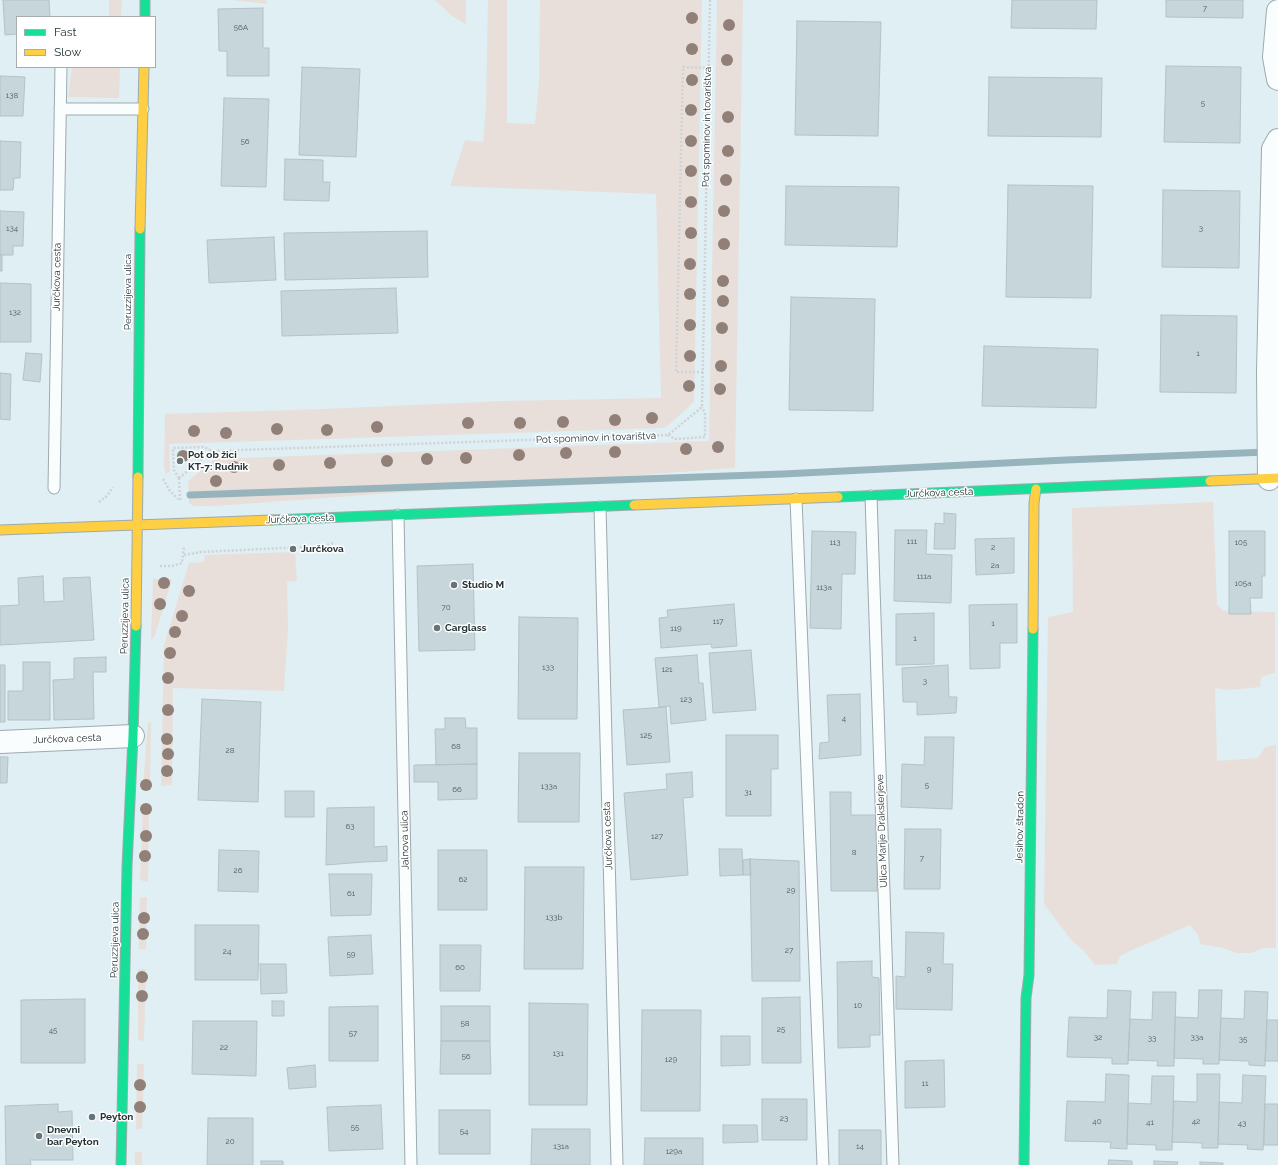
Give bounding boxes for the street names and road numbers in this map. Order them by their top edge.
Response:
street label: Pot spominov in tovarištva [700,67,714,187]
street label: Jurčkova cesta [50,243,64,311]
street label: Peruzzijeva ulica [122,254,134,330]
street label: Pot spominov in tovarištva [536,430,656,446]
street label: Jurčkova cesta [905,486,973,500]
street label: Jurčkova cesta [266,512,334,526]
street label: Peruzzijeva ulica [118,578,132,654]
street label: Jurčkova cesta [33,732,101,746]
street label: Ulica Marije Drakslerjeve [874,774,890,888]
street label: Jesihov štradon [1013,791,1027,863]
street label: Jurčkova cesta [601,802,615,870]
street label: Jalnova ulica [398,810,412,870]
street label: Peruzzijeva ulica [108,902,122,978]

